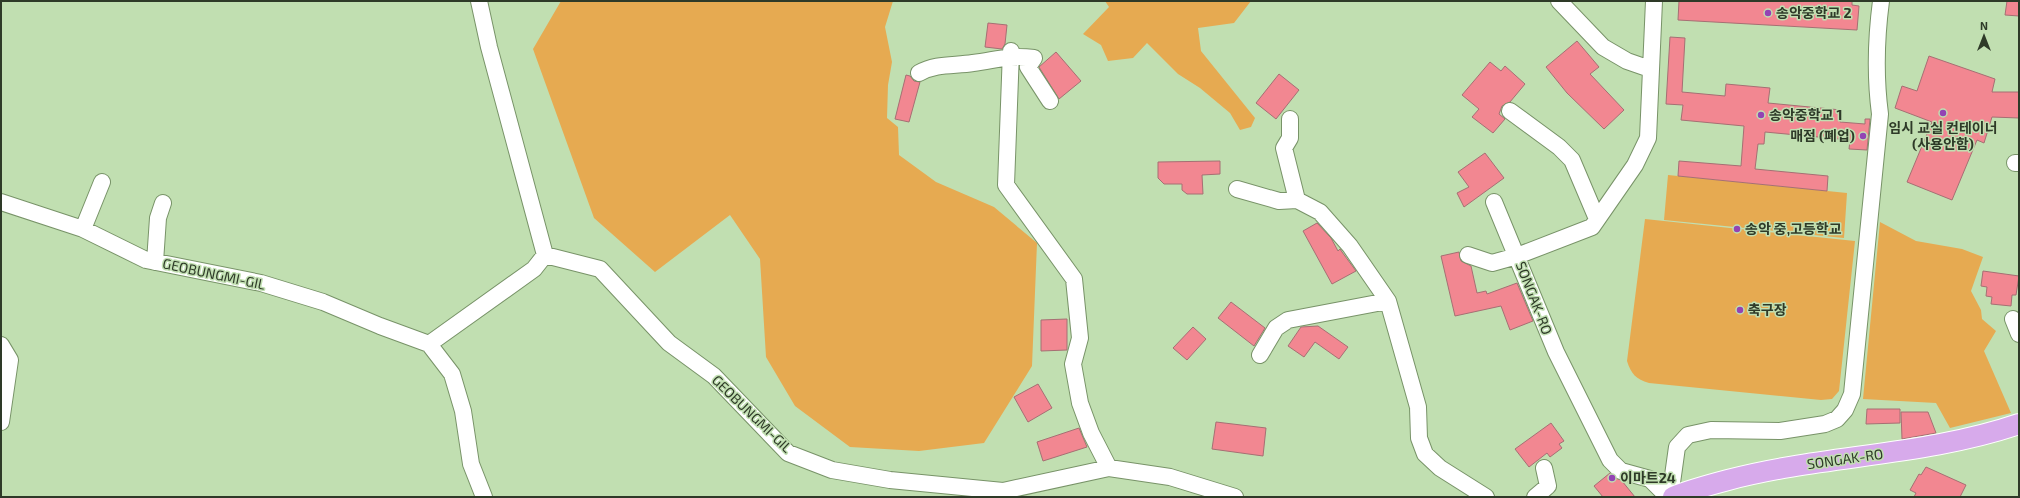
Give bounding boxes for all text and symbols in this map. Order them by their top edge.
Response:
place label: 송악중학교 2 [1776,4,1852,21]
marker: 송악중학교 2 [1763,8,1773,18]
north arrow [1964,16,2004,56]
text: N [1980,19,1988,32]
place label: 송악중학교 1 [1769,106,1842,123]
marker: 임시 교실 컨테이너 (사용안함) [1938,108,1948,118]
marker: 송악중학교 1 [1756,110,1766,120]
place label: 임시 교실 컨테이너 (사용안함) [1888,119,1998,152]
place label: 매점 (폐업) [1790,127,1855,144]
marker: 매점 (폐업) [1858,131,1868,141]
place label: 송악 중,고등학교 [1745,220,1842,237]
marker: 송악 중,고등학교 [1732,224,1742,234]
street label: GEOBUNGMI-GIL [161,254,267,293]
street label: SONGAK-RO [1513,259,1556,337]
place label: 축구장 [1748,301,1787,318]
marker: 축구장 [1735,305,1745,315]
street label: GEOBUNGMI-GIL [709,371,796,456]
street label: SONGAK-RO [1806,445,1884,472]
place label: 이마트24 [1620,469,1676,486]
marker: 이마트24 [1607,473,1617,483]

